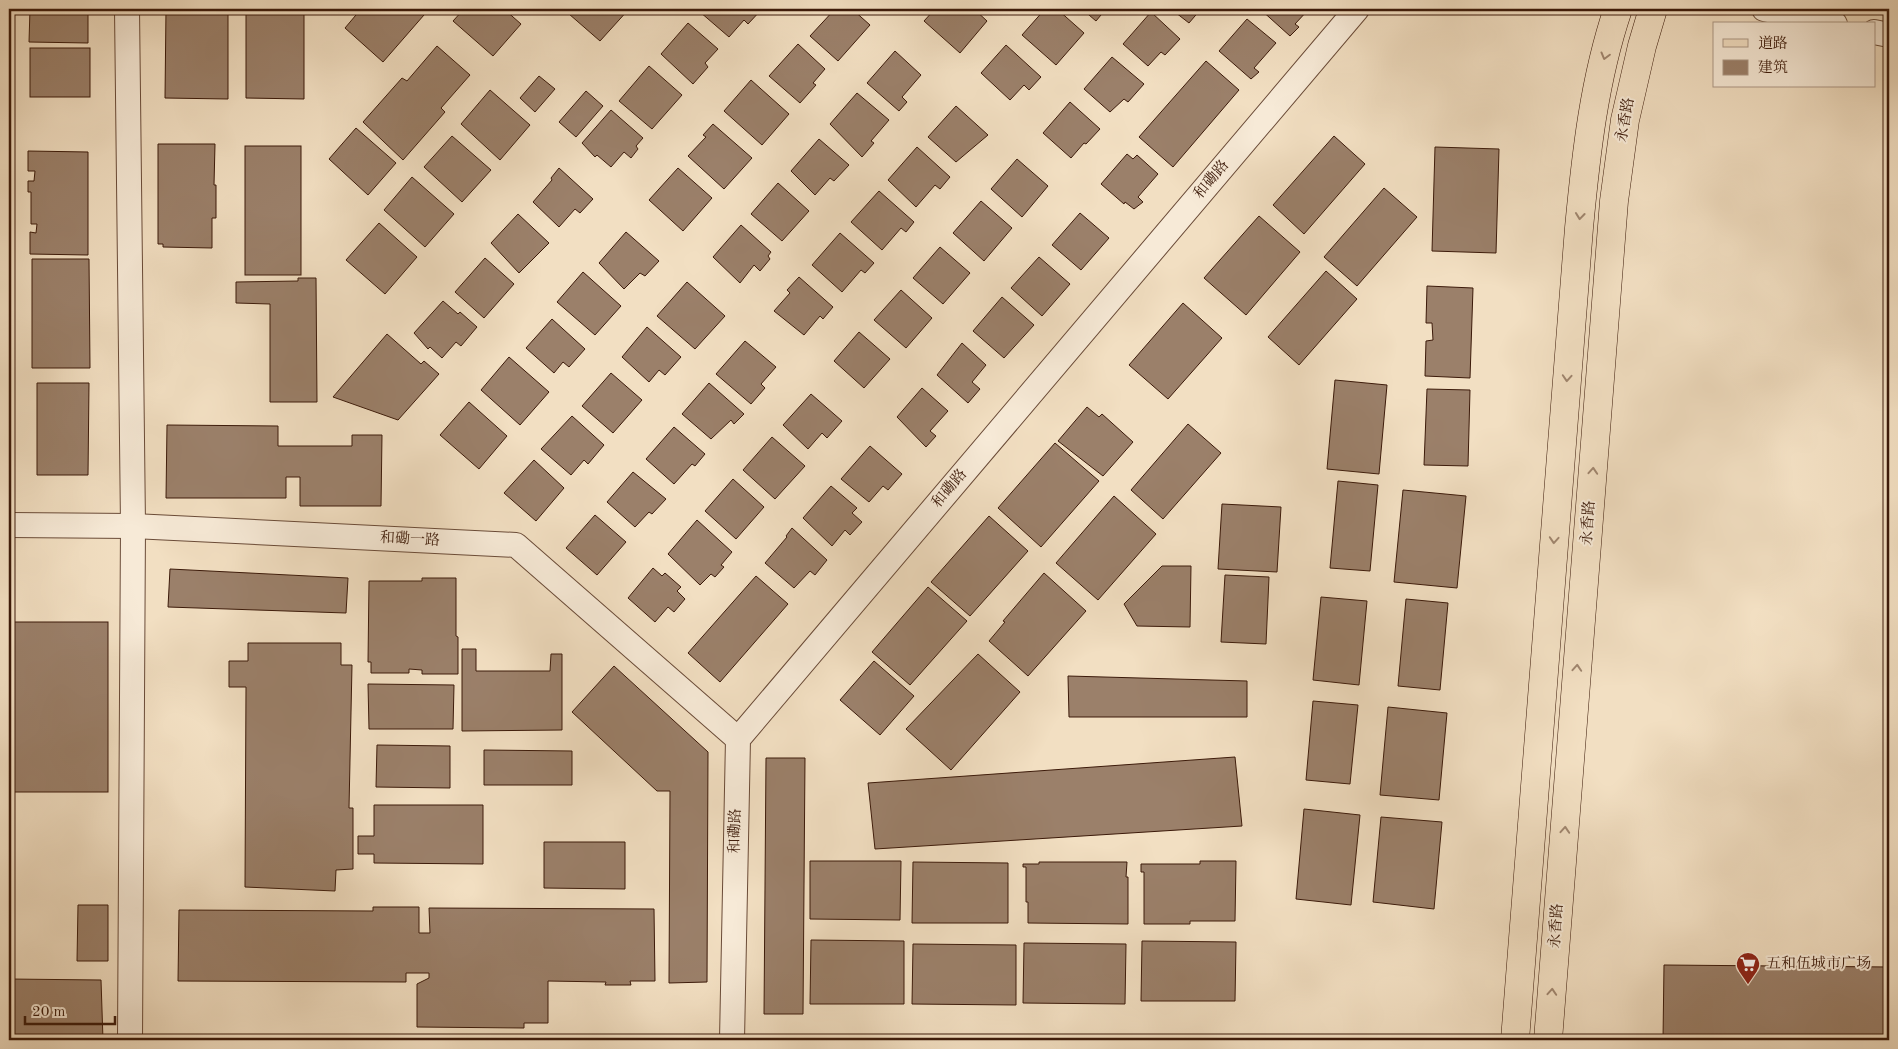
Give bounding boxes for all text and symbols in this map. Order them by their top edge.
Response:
legend [1713,22,1876,88]
text: 道路 [1758,35,1788,52]
one-way arrow [1600,51,1610,59]
text: 建筑 [1758,59,1788,76]
street label: 永香路 [1613,96,1637,143]
street label: 和磡路 [1190,157,1232,202]
one-way arrow [1575,212,1586,220]
one-way arrow [1562,374,1573,382]
street label: 和磡路 [928,466,970,511]
one-way arrow [1587,466,1598,474]
street label: 永香路 [1578,500,1598,546]
street label: 和磡一路 [380,529,440,549]
one-way arrow [1549,536,1560,544]
one-way arrow [1572,663,1583,671]
street label: 和磡路 [726,808,744,854]
one-way arrow [1559,825,1570,833]
street label: 永香路 [1546,903,1566,949]
supermarket icon: 五和伍城市广场 [1735,951,1761,985]
place label: 五和伍城市广场 [1766,955,1871,972]
one-way arrow [1546,987,1557,995]
scale bar [25,994,115,1026]
text: 20 m [32,1005,66,1020]

